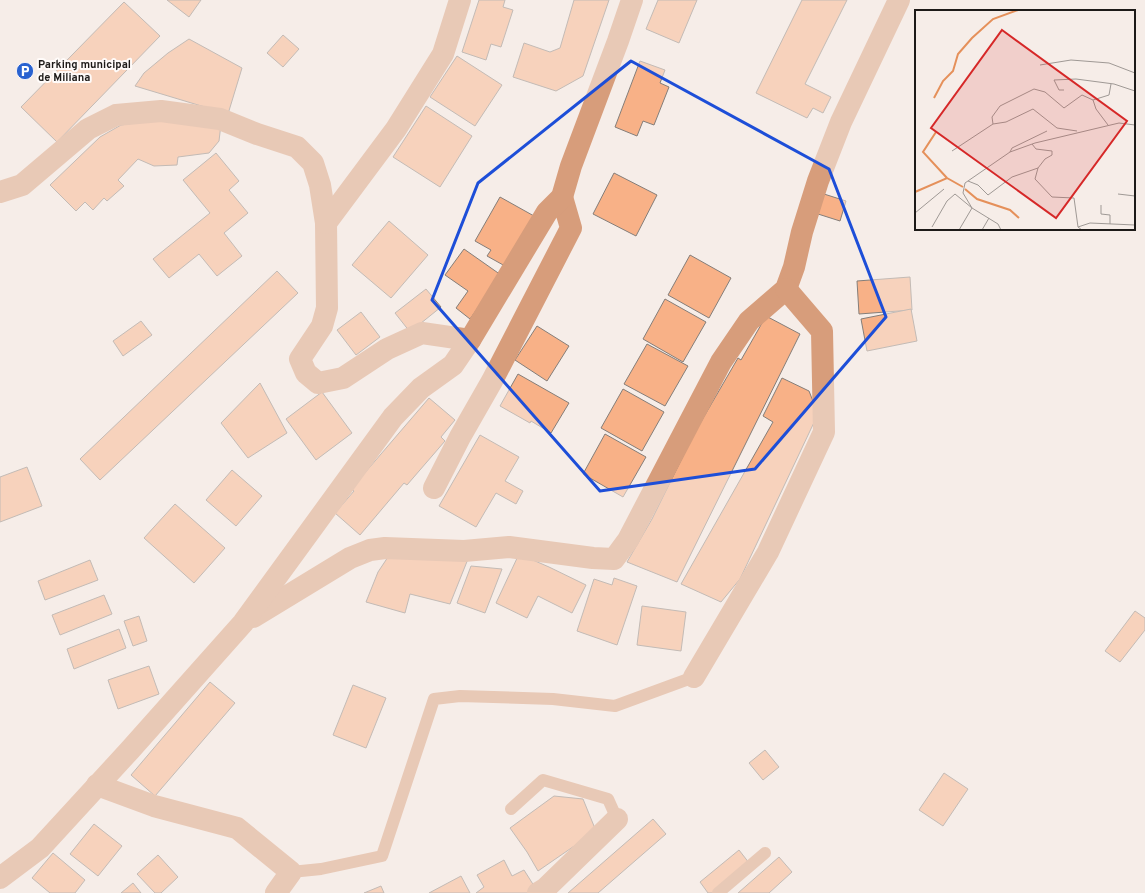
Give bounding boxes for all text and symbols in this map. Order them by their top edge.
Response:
inset map [915,10,1135,230]
place label: Parking municipal de Miliana [38,58,131,85]
parking icon: Parking municipal de Miliana [15,61,35,81]

